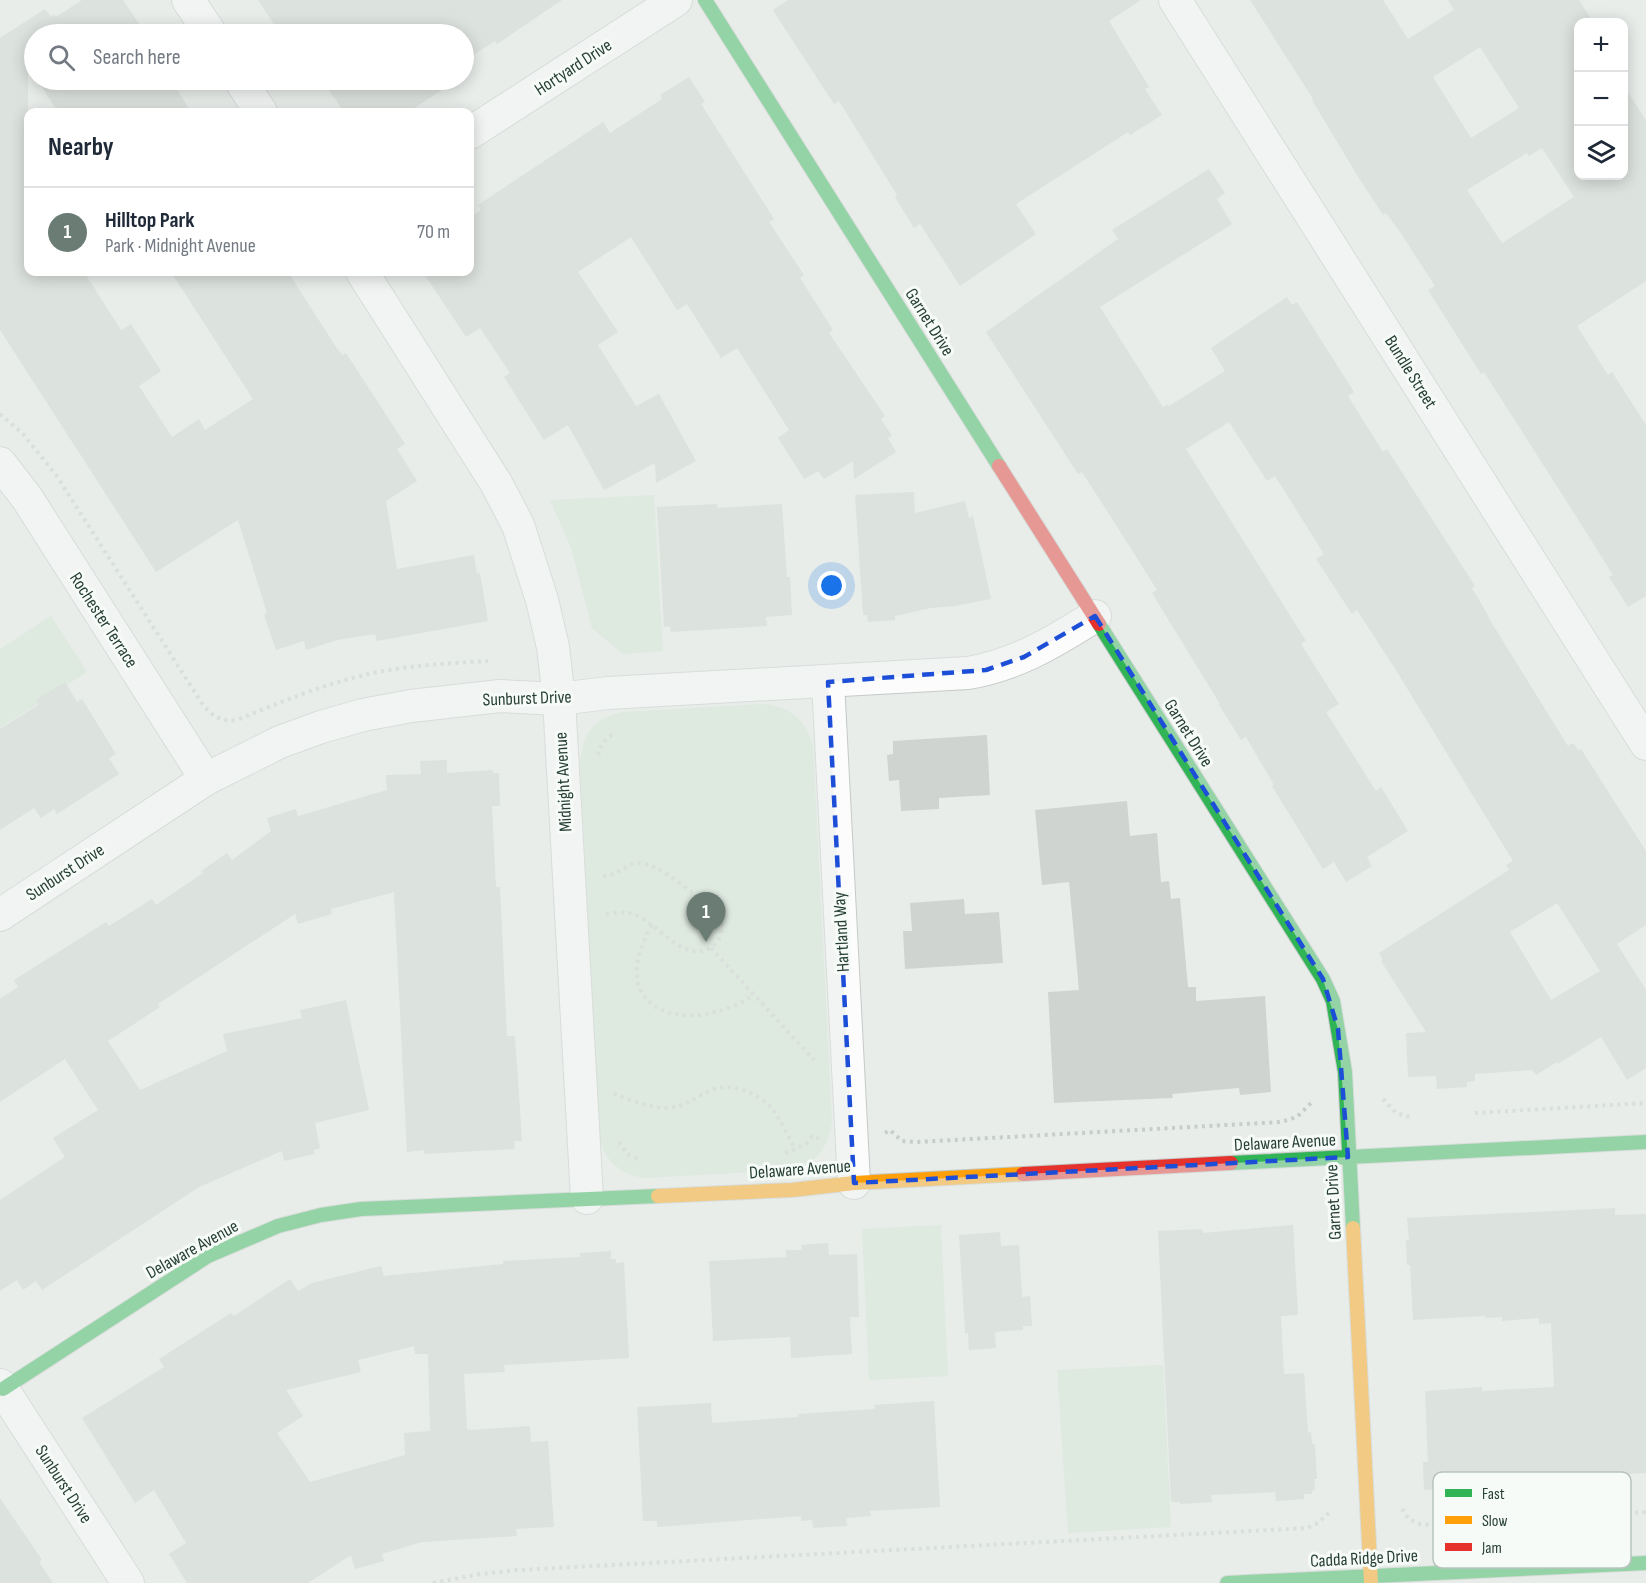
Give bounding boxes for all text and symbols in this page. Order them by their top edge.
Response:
map controls [1574,18,1628,180]
button: + [1574,18,1628,72]
search box [24,24,474,90]
street label: Hortyard Drive [531,35,616,100]
icon: search [45,41,78,74]
text: Search here [93,44,180,71]
button: − [1574,72,1628,126]
button: layers [1574,126,1628,180]
text: Nearby [48,132,114,163]
text: Hilltop Park [105,207,195,234]
text: 1 [64,220,71,244]
text: 70 m [417,220,450,244]
text: Park · Midnight Avenue [105,234,256,258]
street label: Garnet Drive [901,285,959,360]
street label: Bundle Street [1380,332,1442,413]
street label: Rochester Terrace [65,569,142,672]
your location [817,571,846,600]
street label: Sunburst Drive [482,686,572,711]
street label: Garnet Drive [1160,696,1218,771]
street label: Midnight Avenue [550,732,577,832]
street label: Sunburst Drive [22,839,108,905]
street label: Hartland Way [829,891,854,973]
pin: 1 [686,892,726,942]
street label: Delaware Avenue [1234,1129,1337,1156]
street label: Delaware Avenue [748,1155,852,1184]
street label: Garnet Drive [1321,1164,1346,1240]
street label: Delaware Avenue [143,1216,242,1283]
street label: Sunburst Drive [31,1441,97,1527]
legend [1433,1472,1631,1568]
text: Fast [1482,1485,1505,1504]
text: Slow [1482,1512,1507,1531]
text: Jam [1481,1539,1502,1558]
street label: Cadda Ridge Drive [1310,1545,1418,1572]

